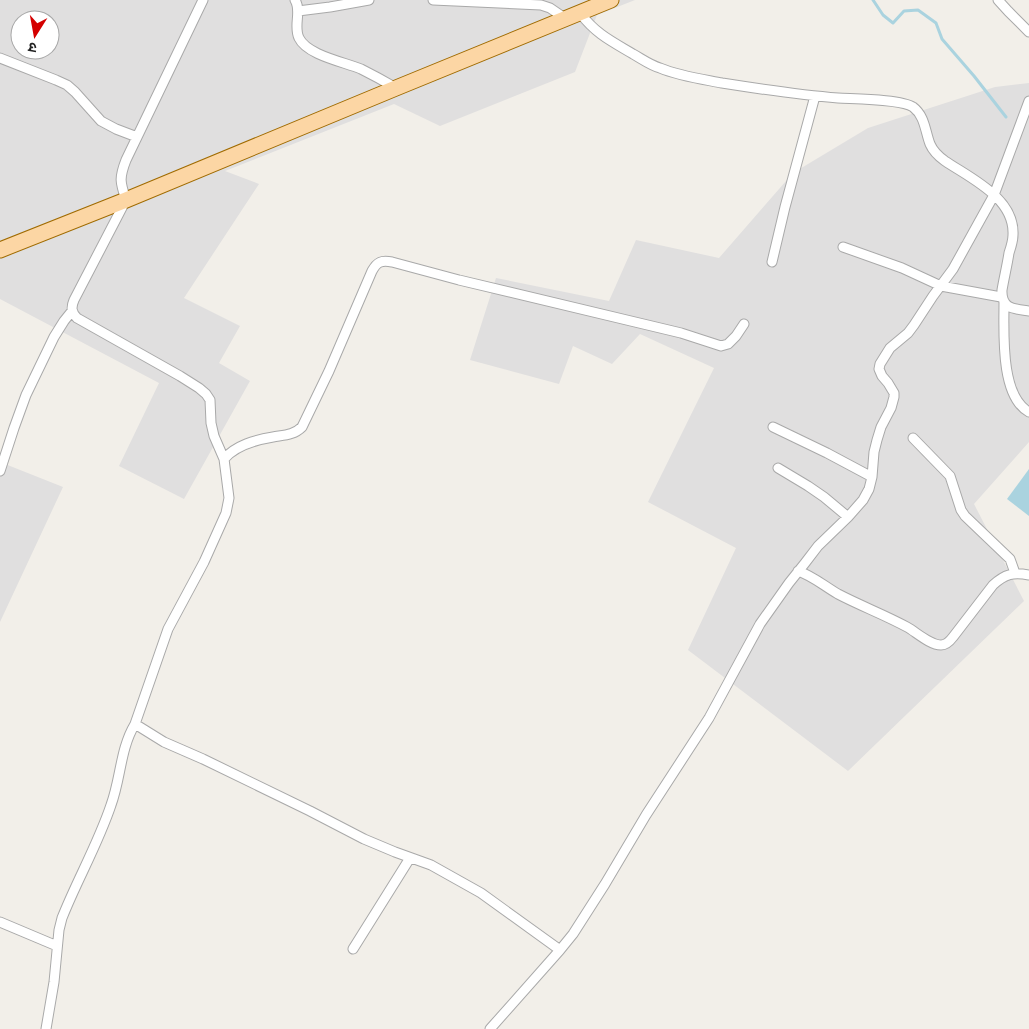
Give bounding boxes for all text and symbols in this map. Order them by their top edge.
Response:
north arrow [10,10,60,60]
text: उ [26,39,38,56]

